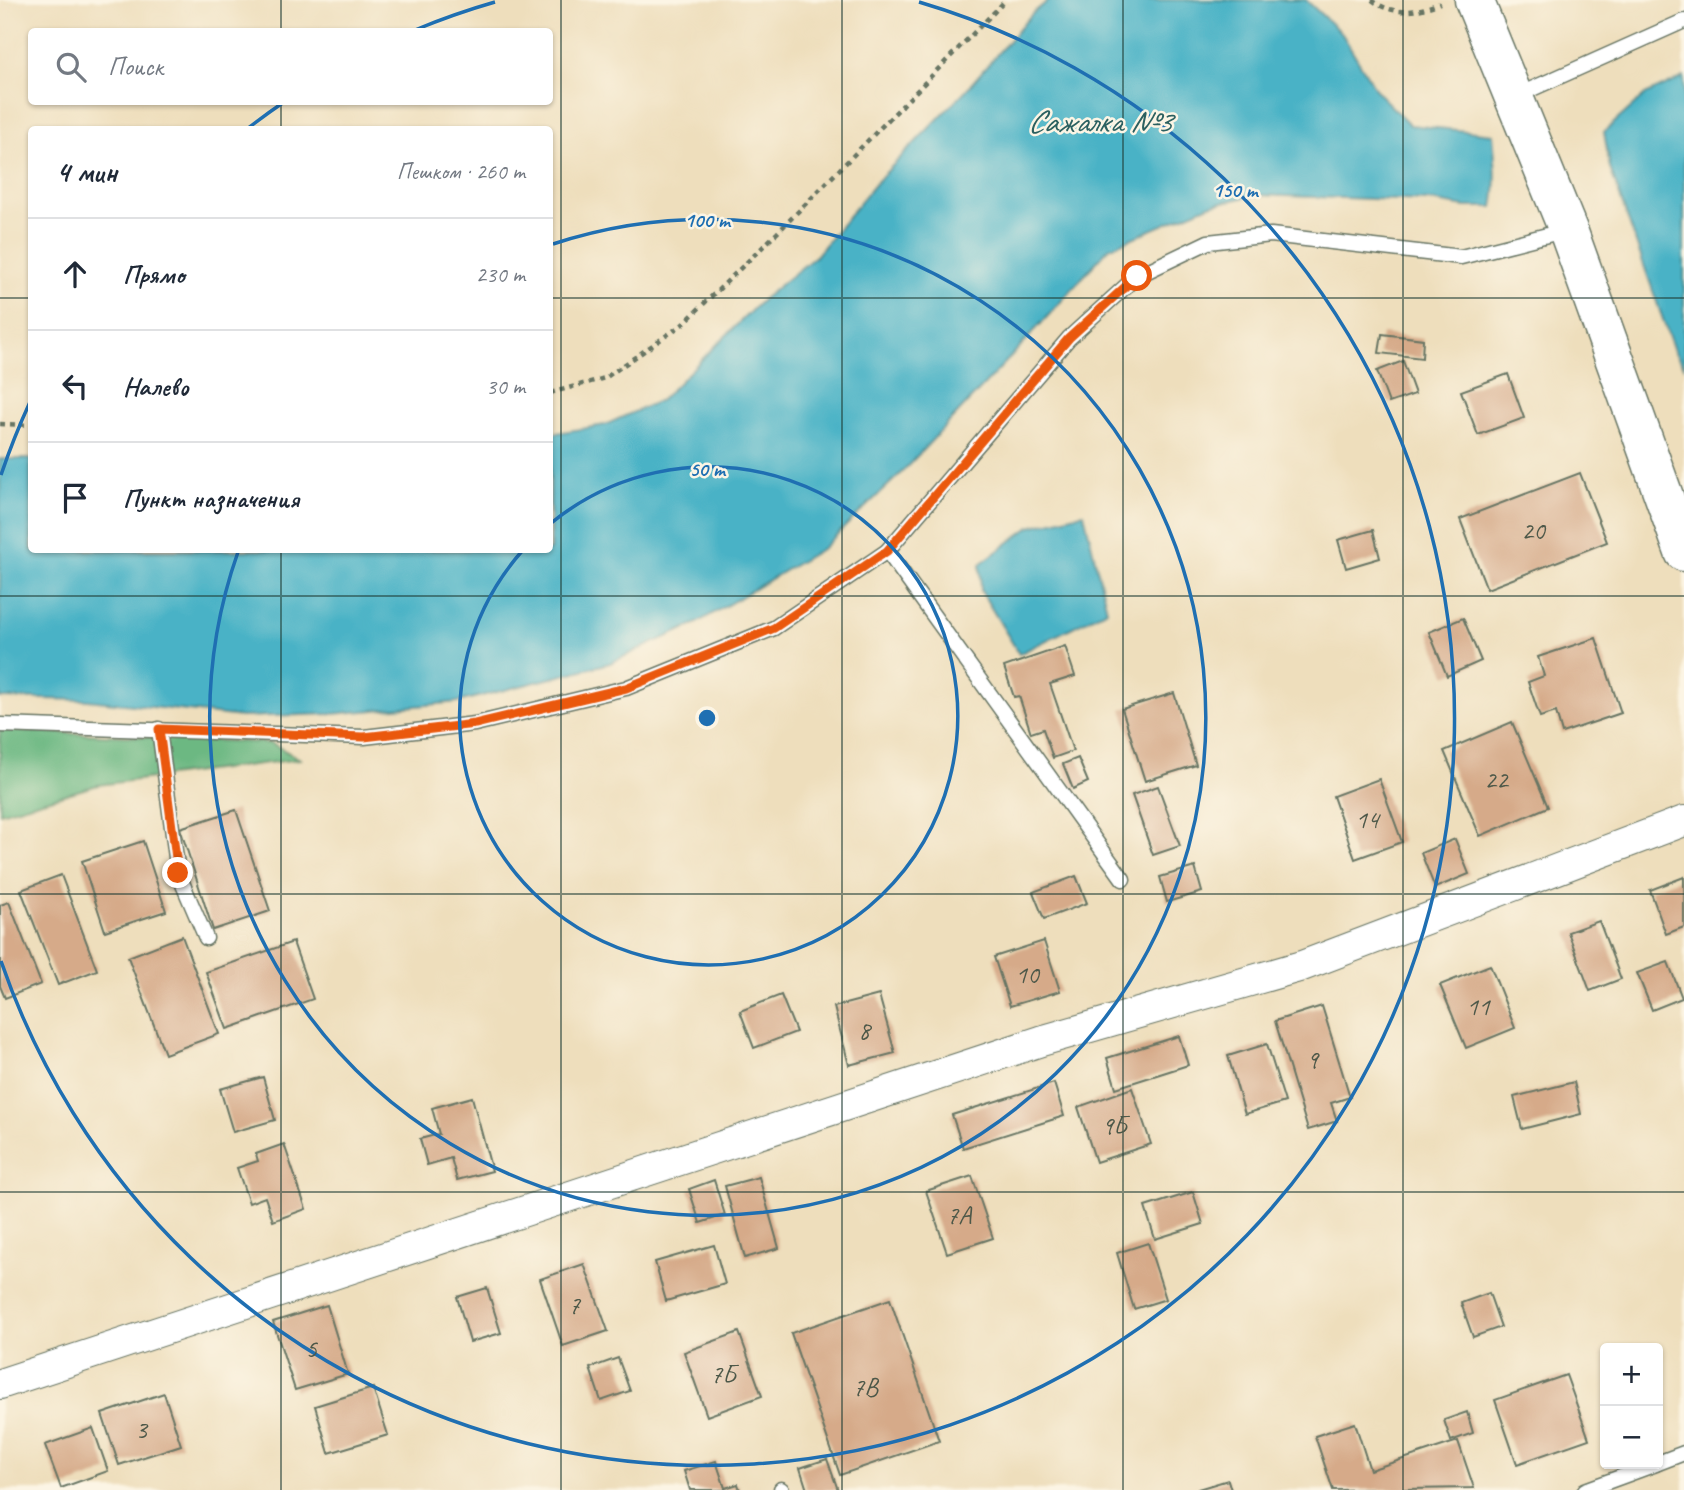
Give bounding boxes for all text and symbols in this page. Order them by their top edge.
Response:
search box [28,28,553,105]
icon: search [52,48,90,86]
text: Поиск [108,50,163,83]
water label: Сажалка №3 [1028,101,1176,142]
text: 4 мин [56,153,117,191]
text: Пешком · 260 m [397,157,525,186]
text: 150 m [1212,177,1260,203]
text: 100 m [684,207,732,233]
icon: ahead [56,255,94,293]
text: Прямо [123,258,185,291]
text: 230 m [476,260,525,289]
route start [1121,260,1152,291]
icon: left [56,367,94,405]
text: Налево [123,370,189,403]
text: 30 m [486,372,525,401]
text: 50 m [689,456,727,482]
icon: arrive [56,479,94,517]
text: Пункт назначения [123,482,299,515]
house number: 20 [1521,514,1547,547]
centre of rings [695,706,719,730]
house number: 22 [1484,763,1510,796]
house number: 14 [1355,803,1381,836]
route end [162,857,193,888]
house number: 10 [1015,958,1041,991]
house number: 11 [1466,990,1491,1023]
house number: 8 [858,1014,872,1047]
house number: 9 [1306,1043,1320,1076]
house number: 9Б [1102,1109,1130,1142]
house number: 7А [947,1199,973,1232]
house number: 7 [568,1289,581,1322]
house number: 5 [305,1332,318,1365]
map controls [1600,1343,1663,1469]
button: + [1600,1343,1663,1406]
house number: 7Б [711,1358,739,1391]
house number: 7В [852,1371,879,1404]
button: − [1600,1406,1663,1469]
house number: 3 [135,1413,149,1446]

